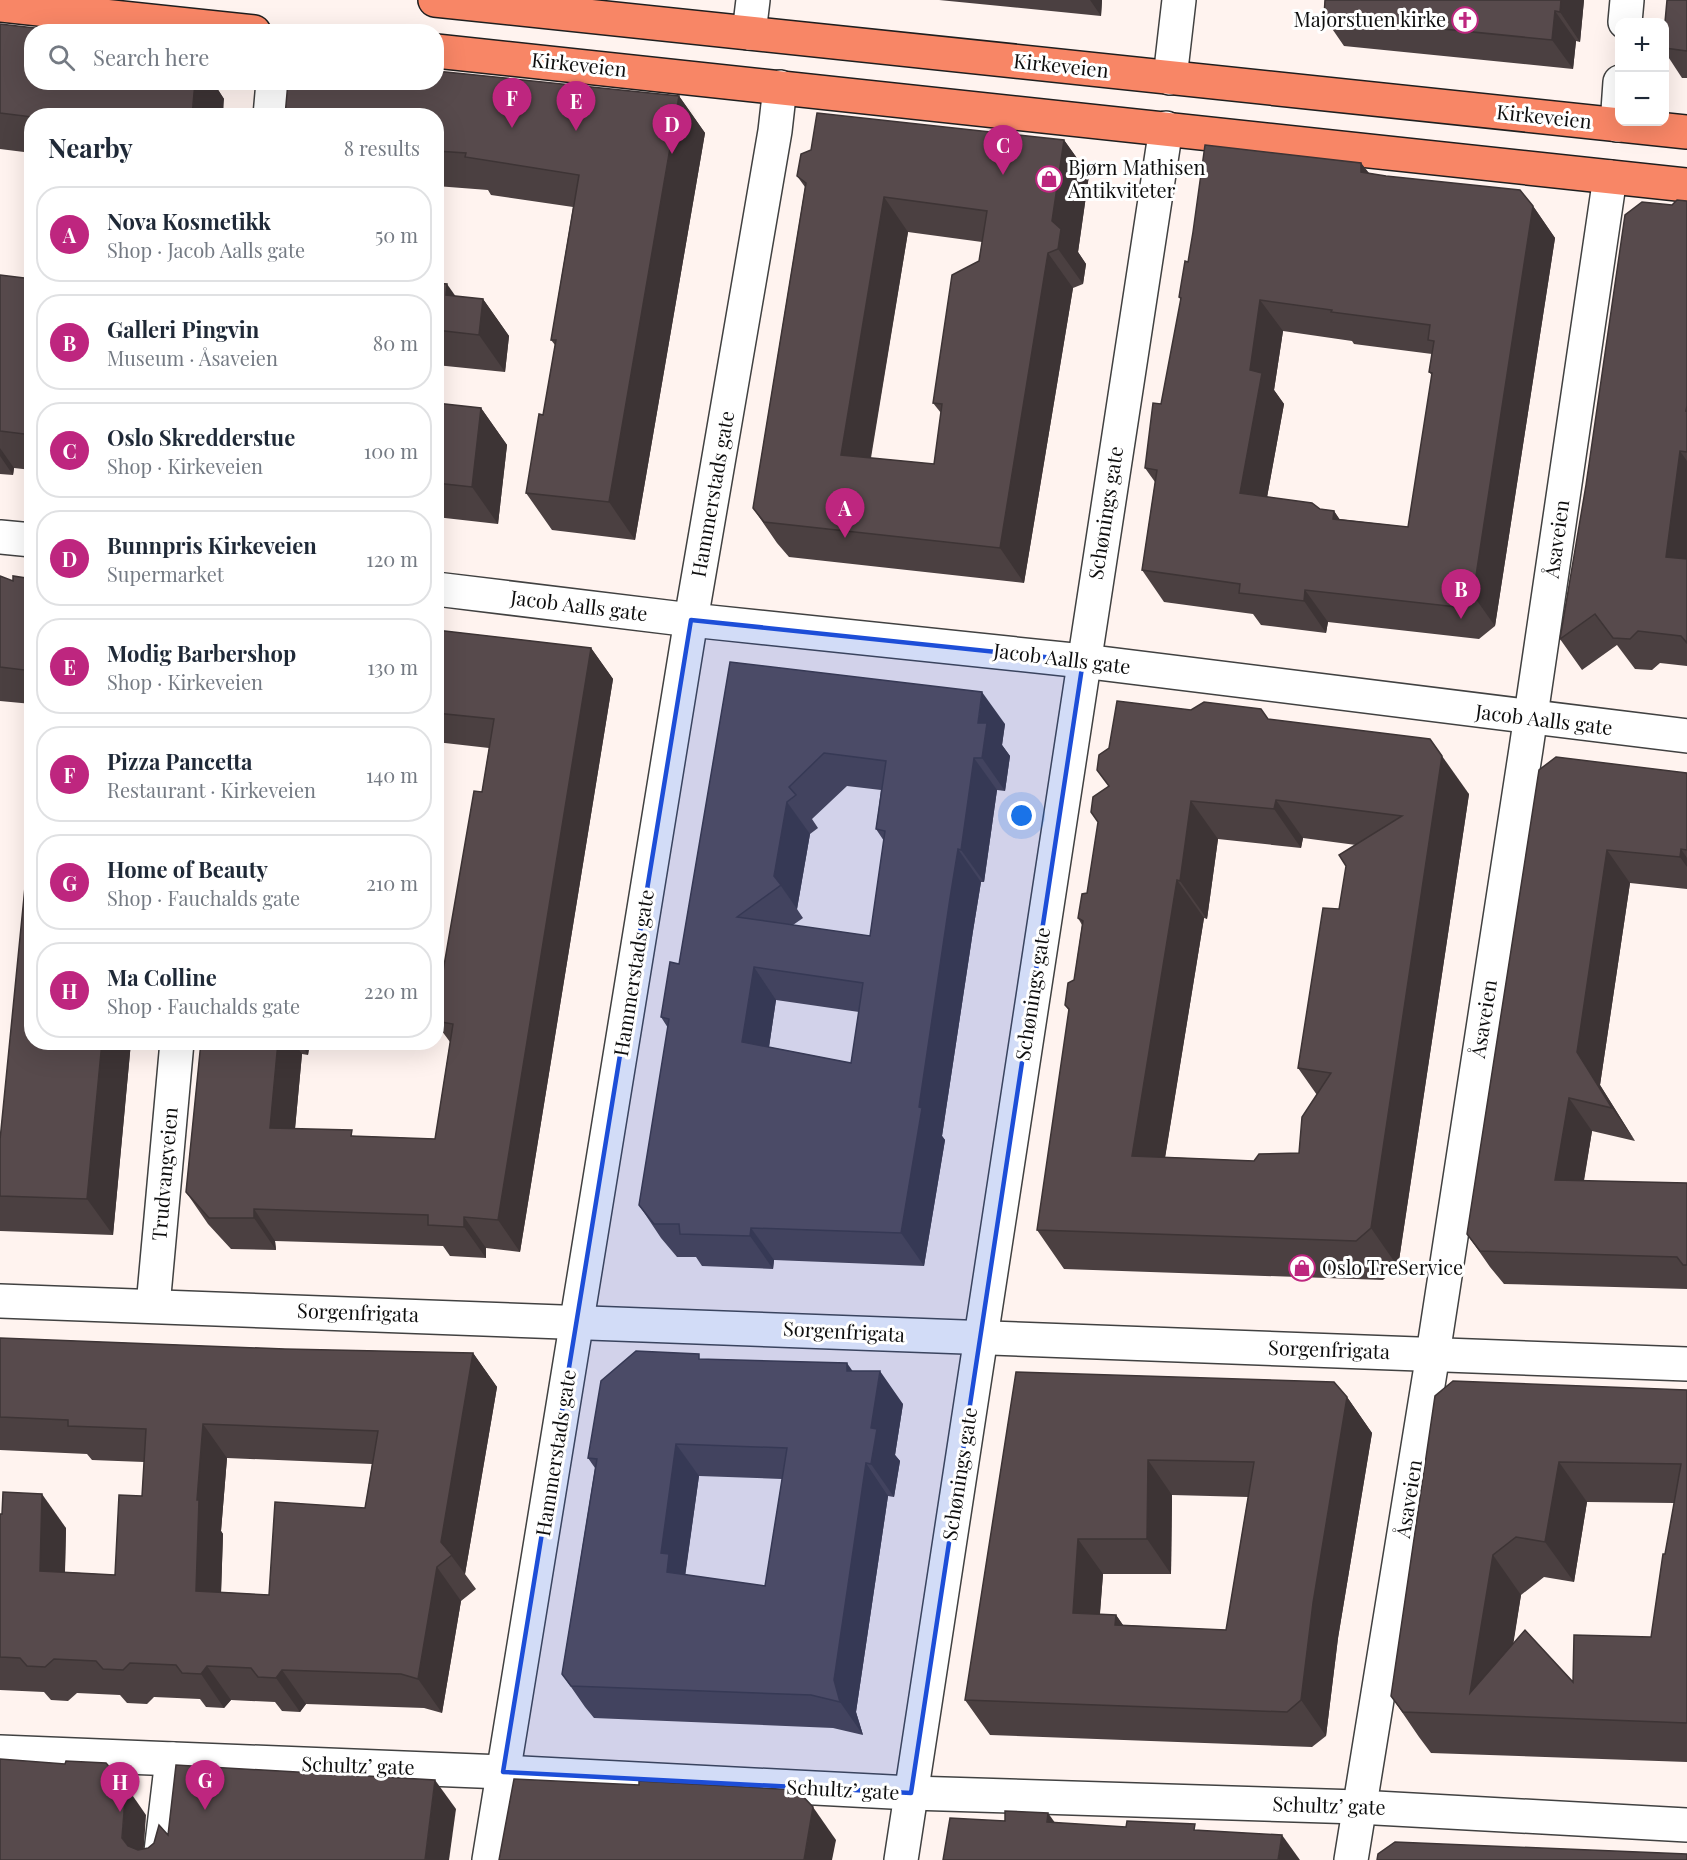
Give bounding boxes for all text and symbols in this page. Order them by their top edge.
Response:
place label: Majorstuen kirke [1294,5,1446,32]
church icon: Majorstuen kirke [1450,5,1480,35]
map controls [1615,18,1669,126]
button: + [1615,18,1669,72]
search box [24,24,444,90]
icon: search [45,41,78,74]
text: Search here [93,42,209,72]
street label: Kirkeveien [530,45,628,82]
street label: Kirkeveien [1012,46,1110,83]
button: − [1615,72,1669,126]
pin: F [492,78,532,128]
pin: E [556,82,596,131]
street label: Kirkeveien [1495,97,1593,134]
pin: D [652,104,692,154]
pin: C [984,126,1022,175]
text: Nearby [48,130,133,165]
text: 8 results [344,134,420,161]
place label: Bjørn Mathisen Antikviteter [1067,153,1205,203]
shop icon: Bjørn Mathisen Antikviteter [1034,164,1064,194]
text: Nova Kosmetikk [107,206,271,236]
text: A [63,221,76,248]
text: 50 m [375,221,418,248]
text: Shop · Jacob Aalls gate [107,236,305,263]
text: Galleri Pingvin [107,314,259,344]
text: B [63,329,76,356]
text: 80 m [373,329,418,356]
text: Museum · Åsaveien [107,344,278,371]
street label: Hammerstads gate [684,408,739,579]
text: Oslo Skredderstue [107,422,295,452]
text: C [62,437,77,464]
text: 100 m [364,437,418,464]
street label: Schønings gate [1081,444,1128,581]
text: Shop · Kirkeveien [107,452,263,479]
pin: A [826,488,864,538]
street label: Åsaveien [1537,498,1574,581]
text: Bunnpris Kirkeveien [107,530,317,560]
text: D [62,545,77,572]
text: 120 m [366,545,418,572]
text: Supermarket [107,560,224,587]
pin: B [1442,570,1480,619]
street label: Jacob Aalls gate [508,583,649,626]
street label: Jacob Aalls gate [991,636,1132,679]
text: Modig Barbershop [107,638,296,668]
text: E [63,653,76,680]
text: 130 m [367,653,418,680]
text: Shop · Kirkeveien [107,668,263,695]
street label: Jacob Aalls gate [1473,697,1614,740]
text: Pizza Pancetta [107,746,252,776]
text: F [64,761,75,788]
text: 140 m [366,761,418,788]
text: Restaurant · Kirkeveien [107,776,316,803]
your location [1007,801,1036,830]
text: Home of Beauty [107,854,268,884]
text: G [62,869,77,896]
text: 210 m [366,869,418,896]
text: Shop · Fauchalds gate [107,884,300,911]
street label: Hammerstads gate [606,887,659,1058]
street label: Schønings gate [1008,925,1055,1062]
text: Ma Colline [107,962,217,992]
text: H [62,977,78,1004]
text: 220 m [364,977,418,1004]
street label: Åsaveien [1463,978,1502,1061]
text: Shop · Fauchalds gate [107,992,300,1019]
street label: Trudvangveien [144,1106,183,1242]
shop icon: Oslo TreService [1287,1253,1317,1283]
place label: Oslo TreService [1322,1253,1463,1280]
street label: Sorgenfrigata [297,1296,419,1327]
street label: Sorgenfrigata [783,1314,906,1347]
street label: Sorgenfrigata [1268,1333,1390,1364]
street label: Hammerstads gate [528,1367,581,1538]
street label: Schønings gate [935,1405,982,1542]
street label: Åsaveien [1388,1458,1427,1541]
street label: Schultz’ gate [301,1749,415,1780]
pin: G [186,1760,224,1810]
pin: H [100,1762,140,1812]
street label: Schultz’ gate [786,1772,900,1805]
street label: Schultz’ gate [1272,1789,1386,1820]

